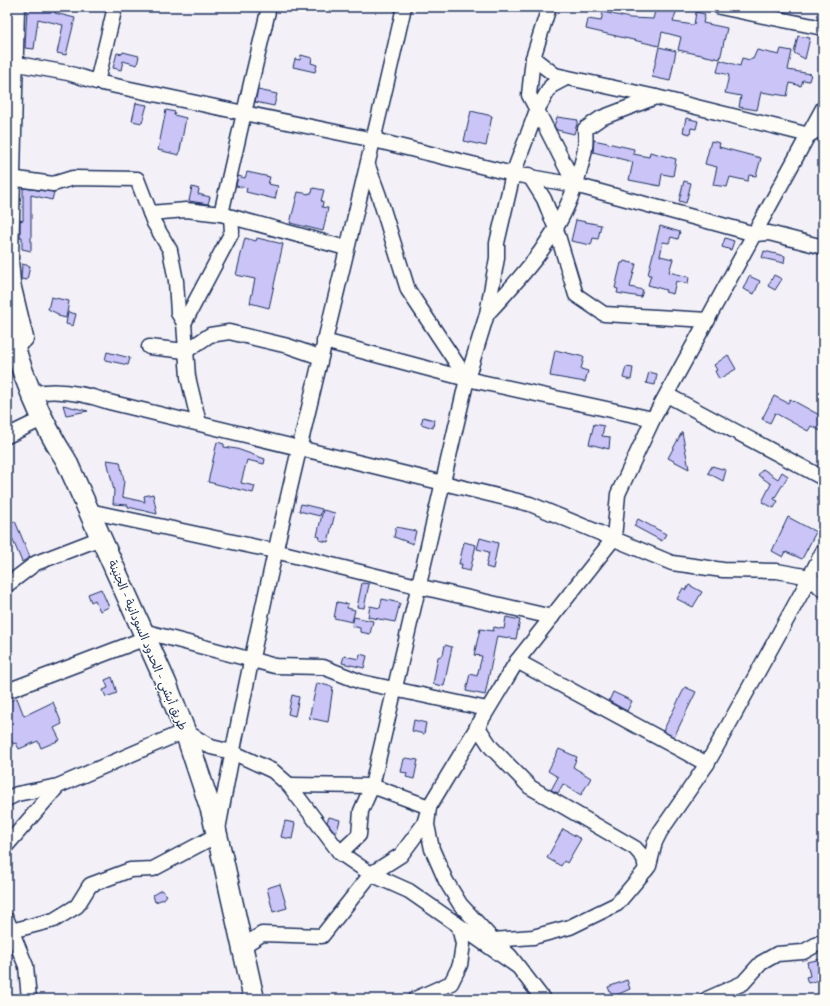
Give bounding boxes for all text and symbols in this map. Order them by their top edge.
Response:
street label: طريق أبشي - الحدود السودانية - الجنينة [101,557,191,734]

